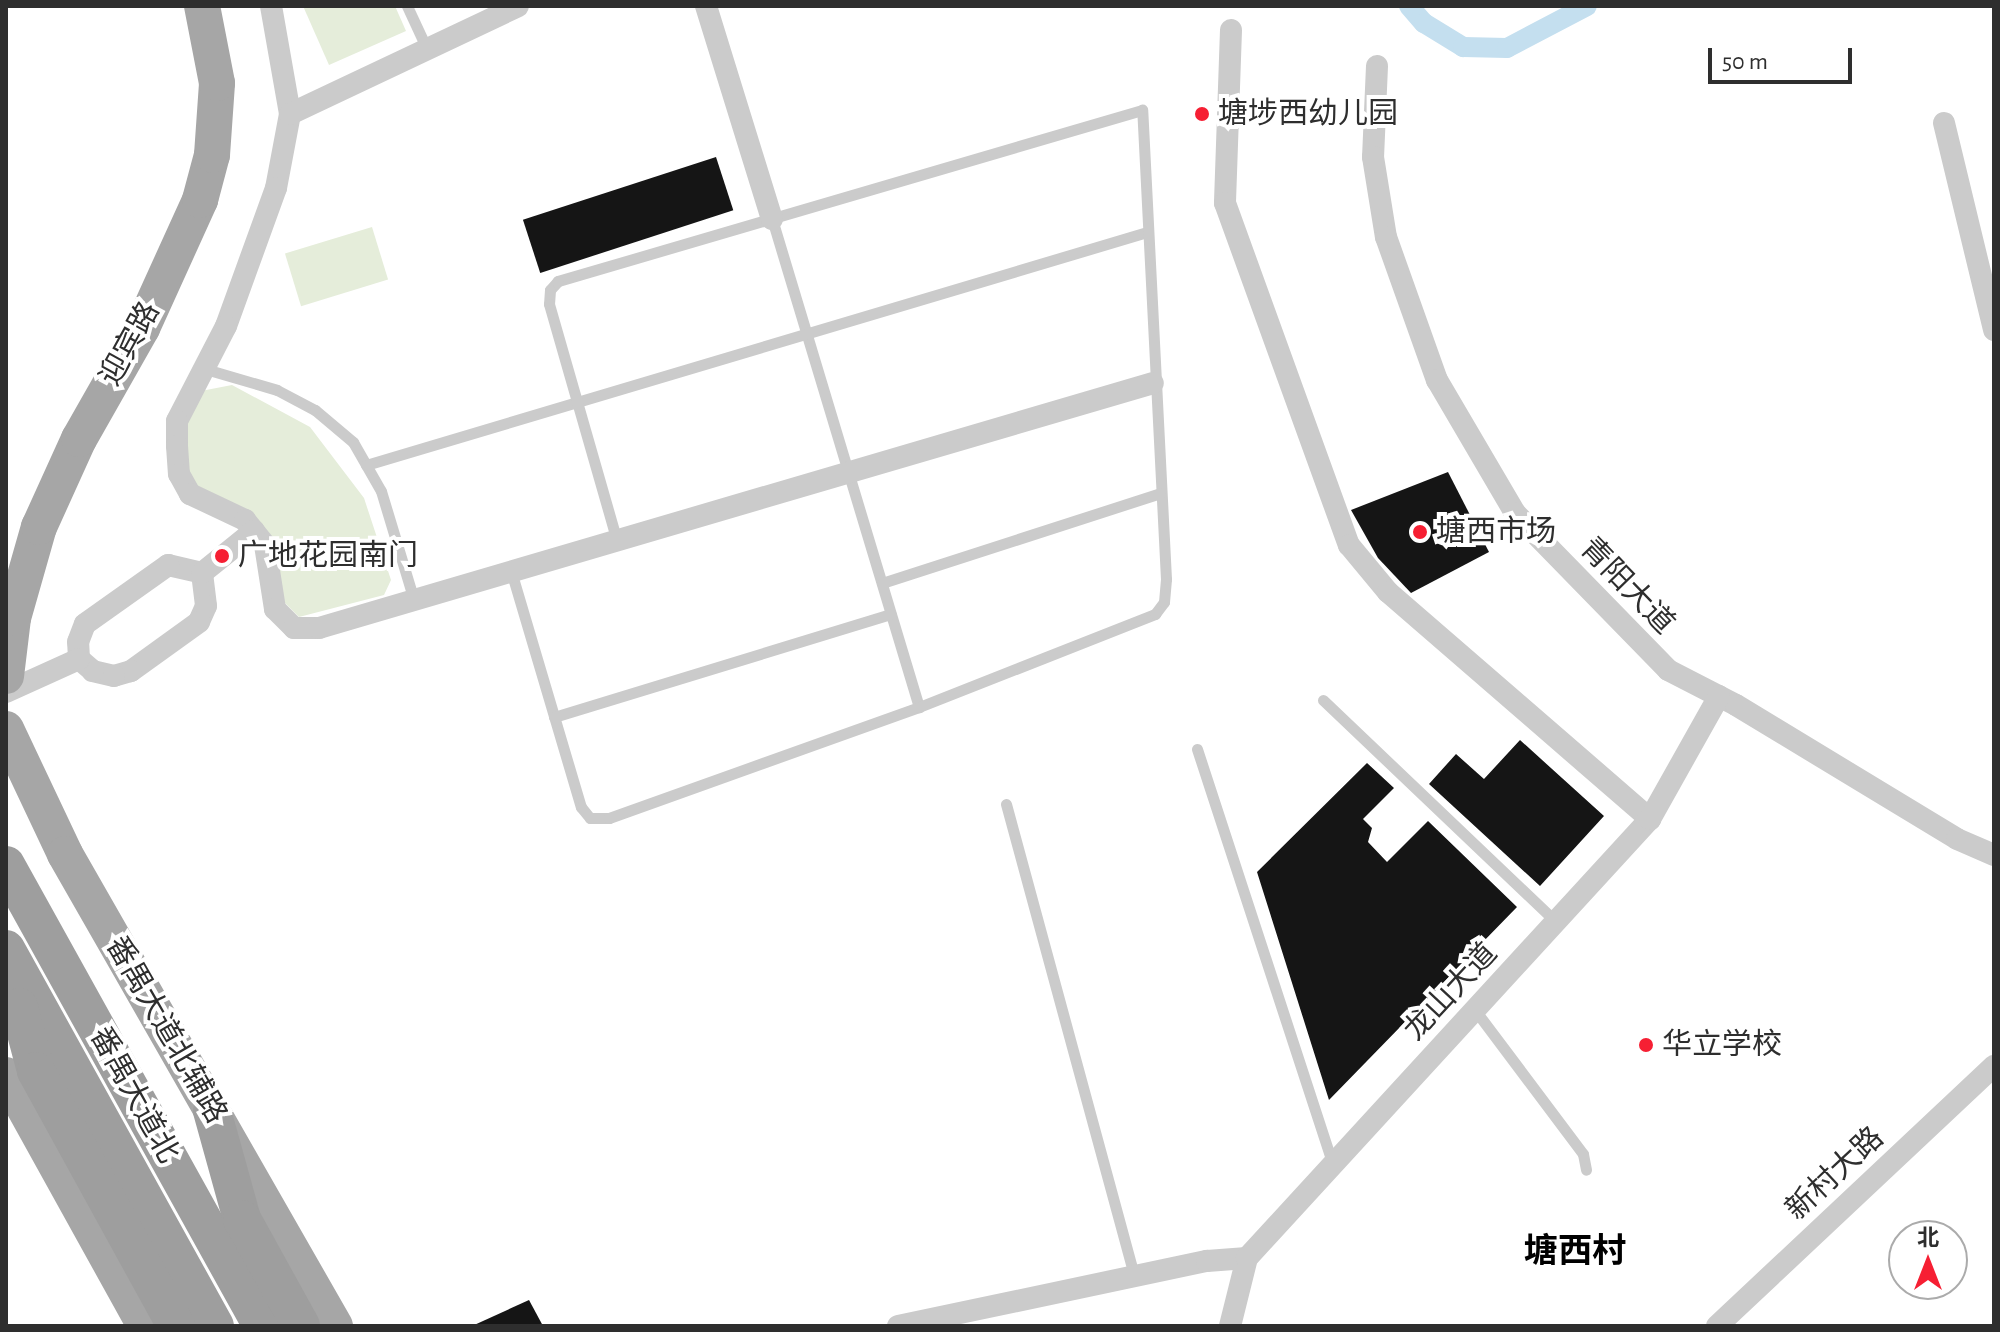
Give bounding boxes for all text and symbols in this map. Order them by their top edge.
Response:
scale bar [1712,32,1856,82]
text: 50 m [1722,50,1768,74]
place label: 塘埗西幼儿园 [1218,96,1398,132]
marker: 塘埗西幼儿园 [1193,105,1211,123]
street label: 迎宾路 [92,296,168,392]
place label: 塘西市场 [1436,514,1556,550]
marker: 塘西市场 [1411,523,1429,541]
street label: 青阳大道 [1572,530,1682,642]
place label: 广地花园南门 [238,538,418,574]
marker: 广地花园南门 [213,547,231,565]
street label: 番禺大道北辅路 [98,930,234,1130]
street label: 龙山大道 [1397,936,1505,1048]
street label: 番禺大道北 [82,1021,186,1169]
place label: 华立学校 [1662,1027,1782,1063]
marker: 华立学校 [1637,1036,1655,1054]
street label: 新村大路 [1779,1120,1891,1228]
north arrow [1888,1220,1968,1300]
text: 北 [1917,1227,1939,1249]
district label: 塘西村 [1524,1233,1626,1273]

